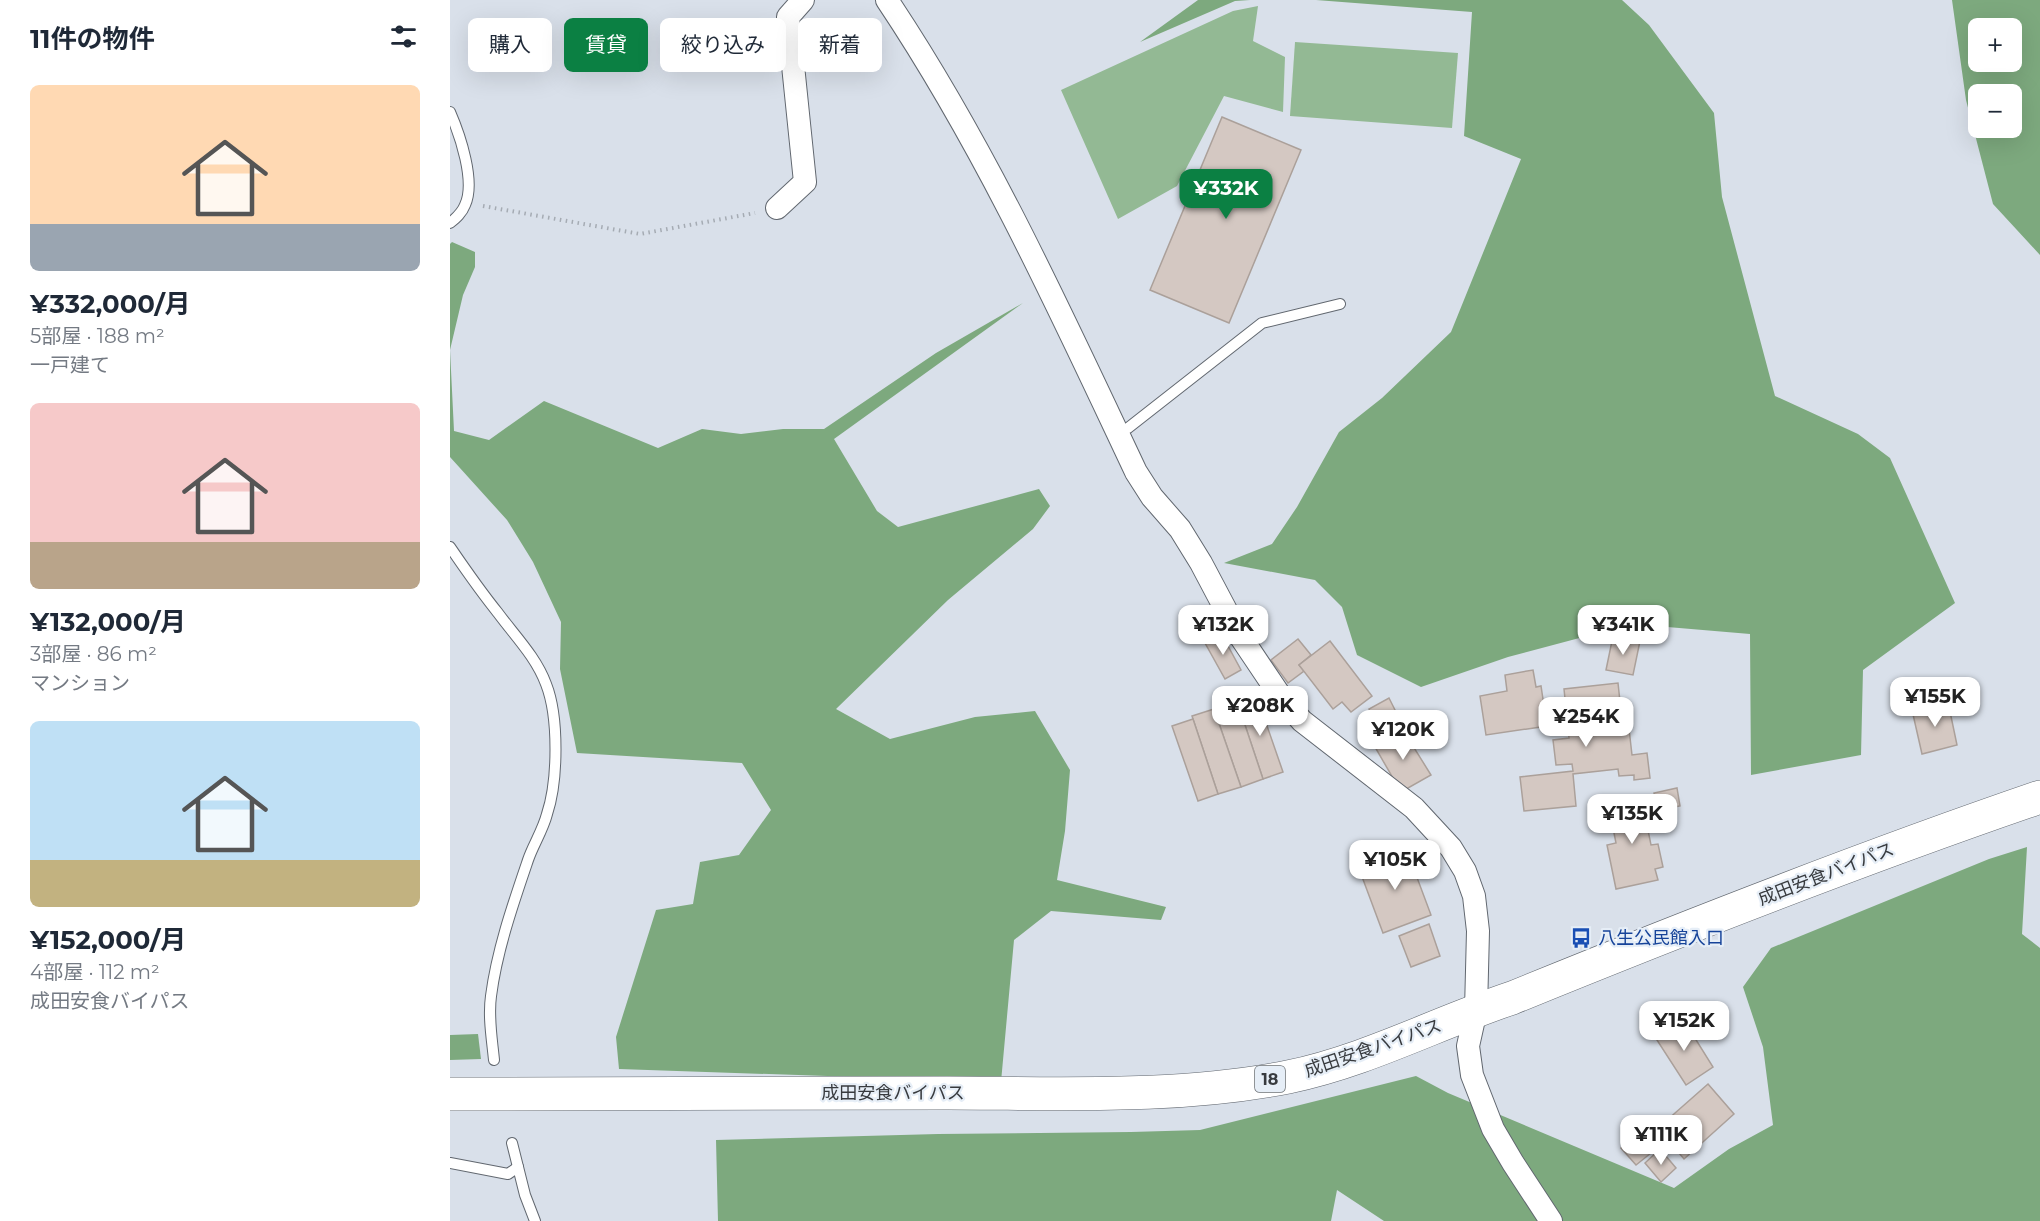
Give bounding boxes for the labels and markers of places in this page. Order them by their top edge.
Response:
pin: ¥332K [1184,169,1268,220]
pin: ¥132K [1181,605,1265,656]
pin: ¥341K [1581,605,1665,656]
pin: ¥155K [1893,677,1977,728]
pin: ¥208K [1218,686,1302,737]
pin: ¥254K [1544,697,1628,748]
pin: ¥120K [1361,710,1445,761]
pin: ¥135K [1590,794,1674,845]
pin: ¥105K [1353,840,1437,891]
bus stop icon: 八生公民館入口 [1569,926,1593,950]
place label: 八生公民館入口 [1598,927,1724,949]
pin: ¥152K [1642,1001,1726,1052]
pin: ¥111K [1619,1115,1703,1166]

